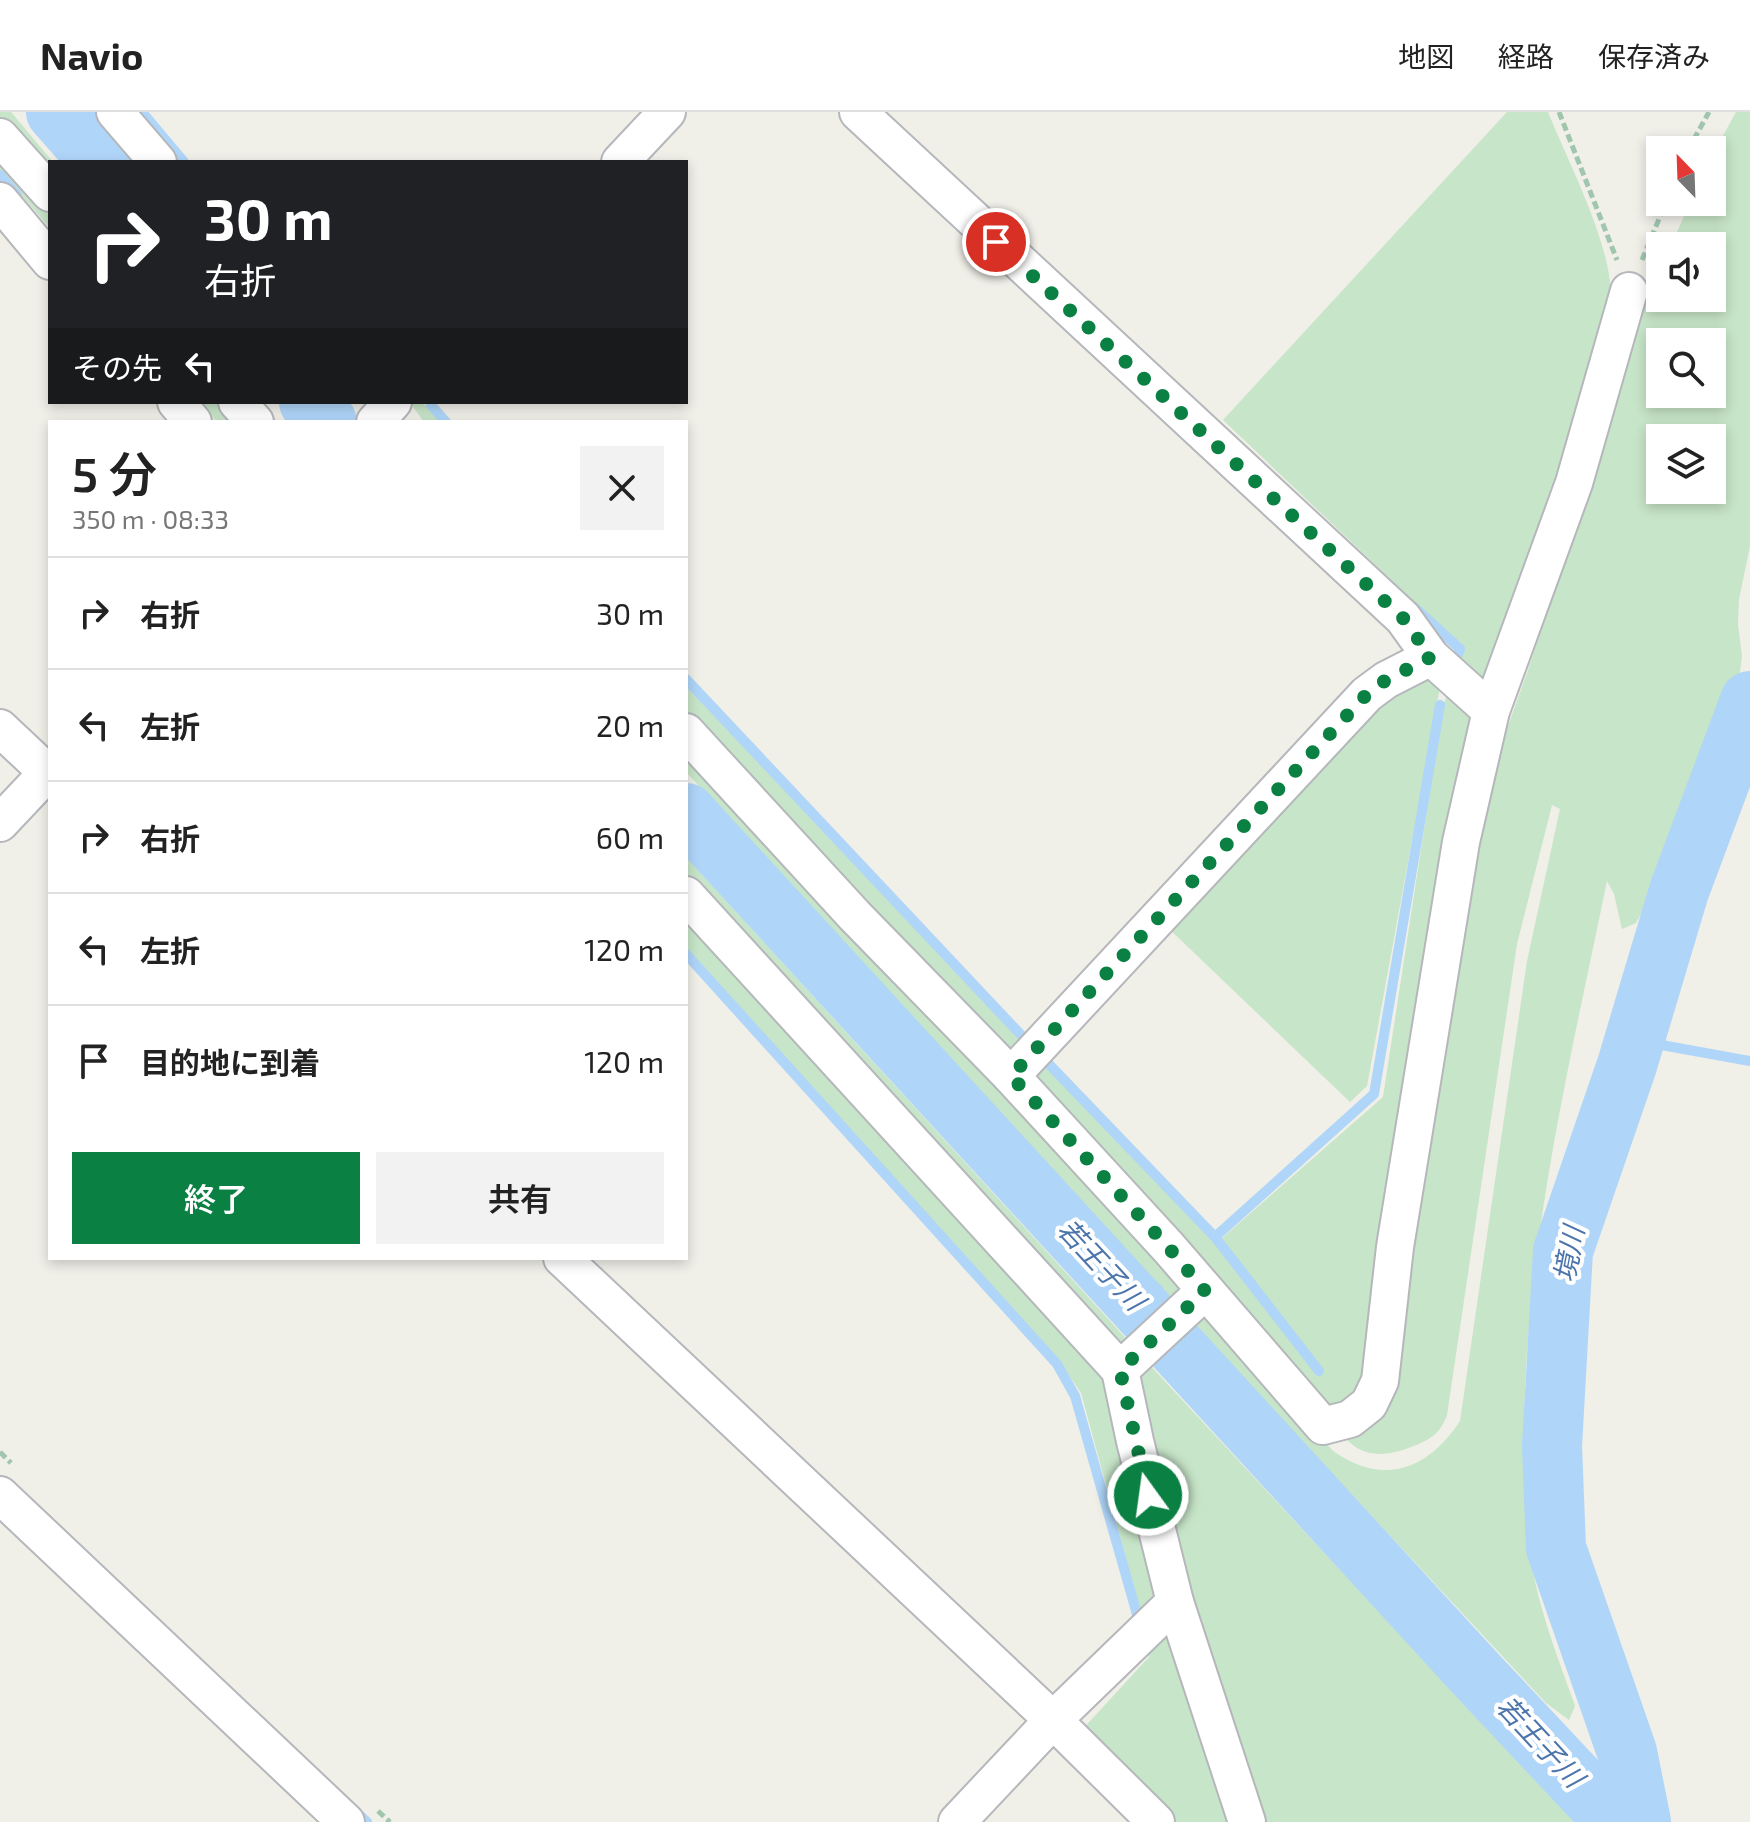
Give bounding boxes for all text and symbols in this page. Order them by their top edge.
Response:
text: Navio [40,32,143,78]
text: 地図 [1398,39,1454,73]
text: 経路 [1498,39,1554,73]
text: 保存済み [1598,39,1710,73]
north arrow [1646,136,1726,216]
map controls [1646,136,1726,504]
text: 30 m [204,184,333,251]
icon: right [72,192,176,296]
pin [962,208,1030,276]
icon: arrive [974,220,1018,264]
button: sound [1646,232,1726,312]
text: 右折 [204,258,276,301]
button: search [1646,328,1726,408]
icon: left [178,344,222,388]
text: その先 [72,349,162,385]
button: layers [1646,424,1726,504]
text: 5 分 [72,444,157,502]
button: close [580,446,664,530]
text: 350 m · 08:33 [72,503,229,534]
icon: right [72,591,116,635]
text: 30 m [596,595,664,631]
text: 右折 [140,596,200,632]
icon: left [72,703,116,747]
text: 20 m [596,707,664,743]
text: 左折 [140,708,200,744]
icon: right [72,815,116,859]
text: 60 m [596,819,664,855]
text: 右折 [140,820,200,856]
icon: left [72,927,116,971]
text: 120 m [584,931,664,967]
text: 左折 [140,932,200,968]
icon: arrive [72,1039,116,1083]
text: 120 m [584,1043,664,1079]
text: 目的地に到着 [140,1044,320,1080]
button: 終了 [72,1152,360,1244]
button: 共有 [376,1152,664,1244]
water label: 若王子川 [1051,1211,1155,1319]
water label: 境川 [1546,1220,1591,1285]
position arrow [1106,1453,1190,1537]
water label: 若王子川 [1490,1688,1594,1796]

